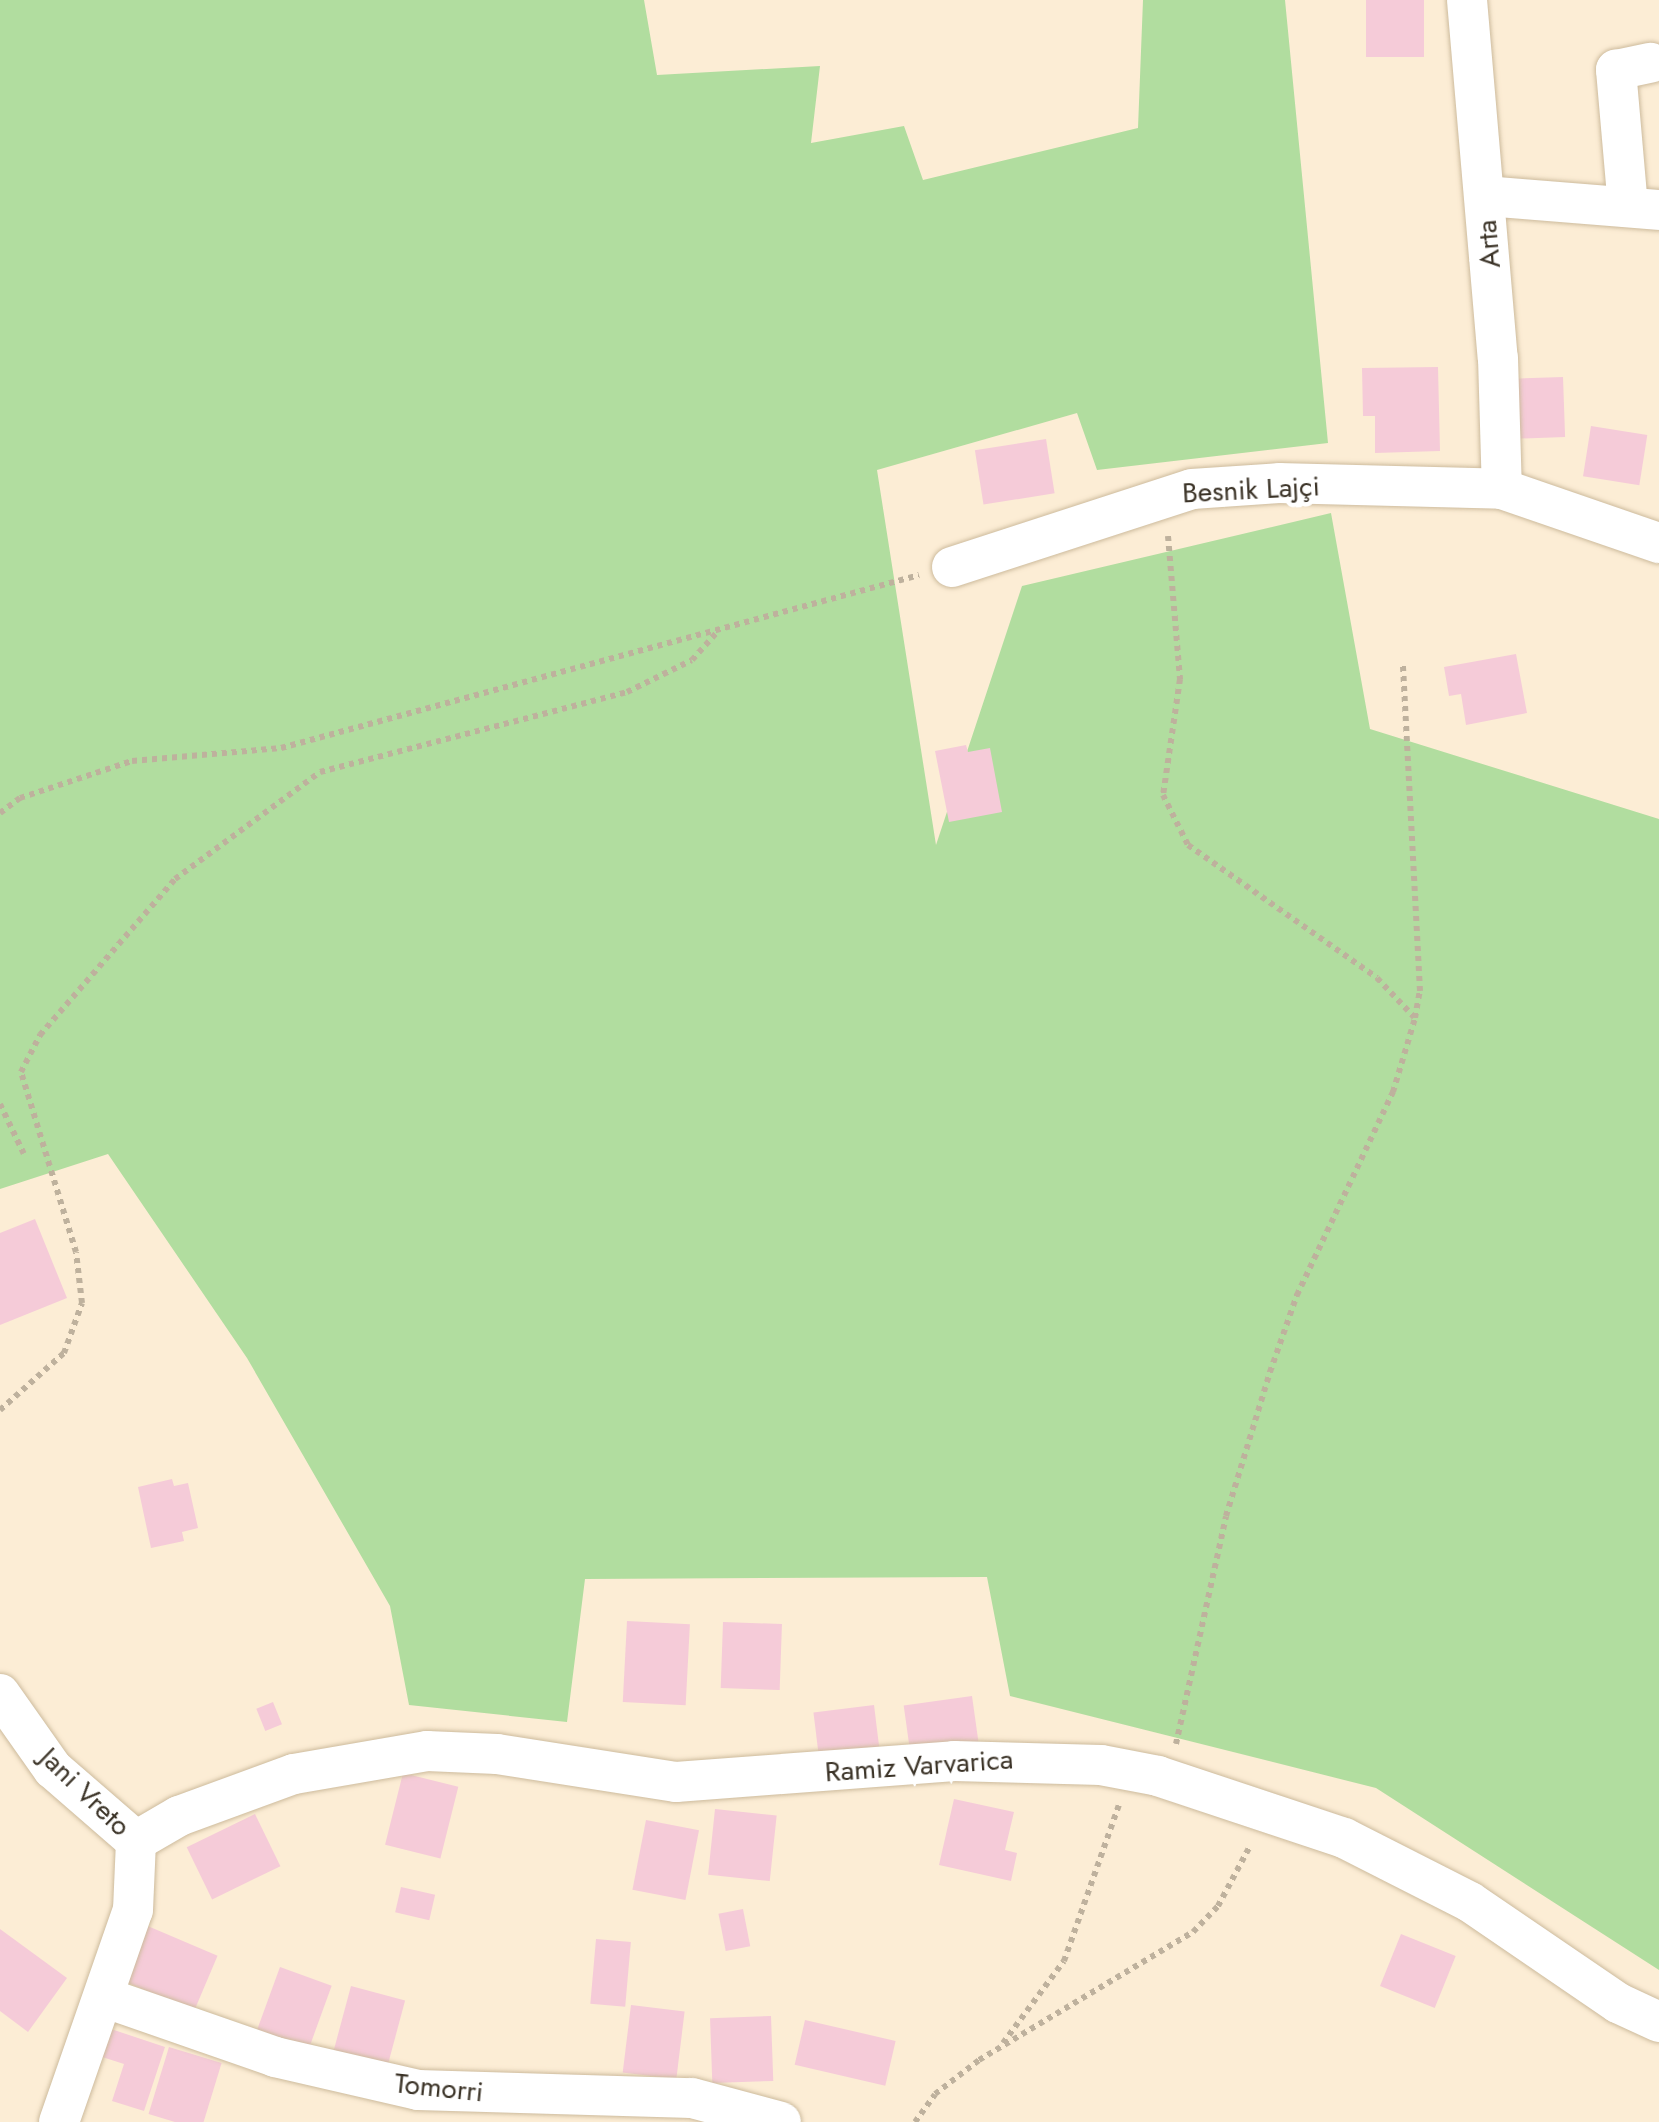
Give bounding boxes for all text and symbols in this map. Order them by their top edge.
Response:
street label: Arta [1470,218,1508,270]
street label: Besnik Lajçi [1181,470,1321,510]
street label: Jani Vreto [33,1741,137,1843]
street label: Ramiz Varvarica [824,1743,1014,1789]
street label: Tomorri [393,2067,485,2109]

